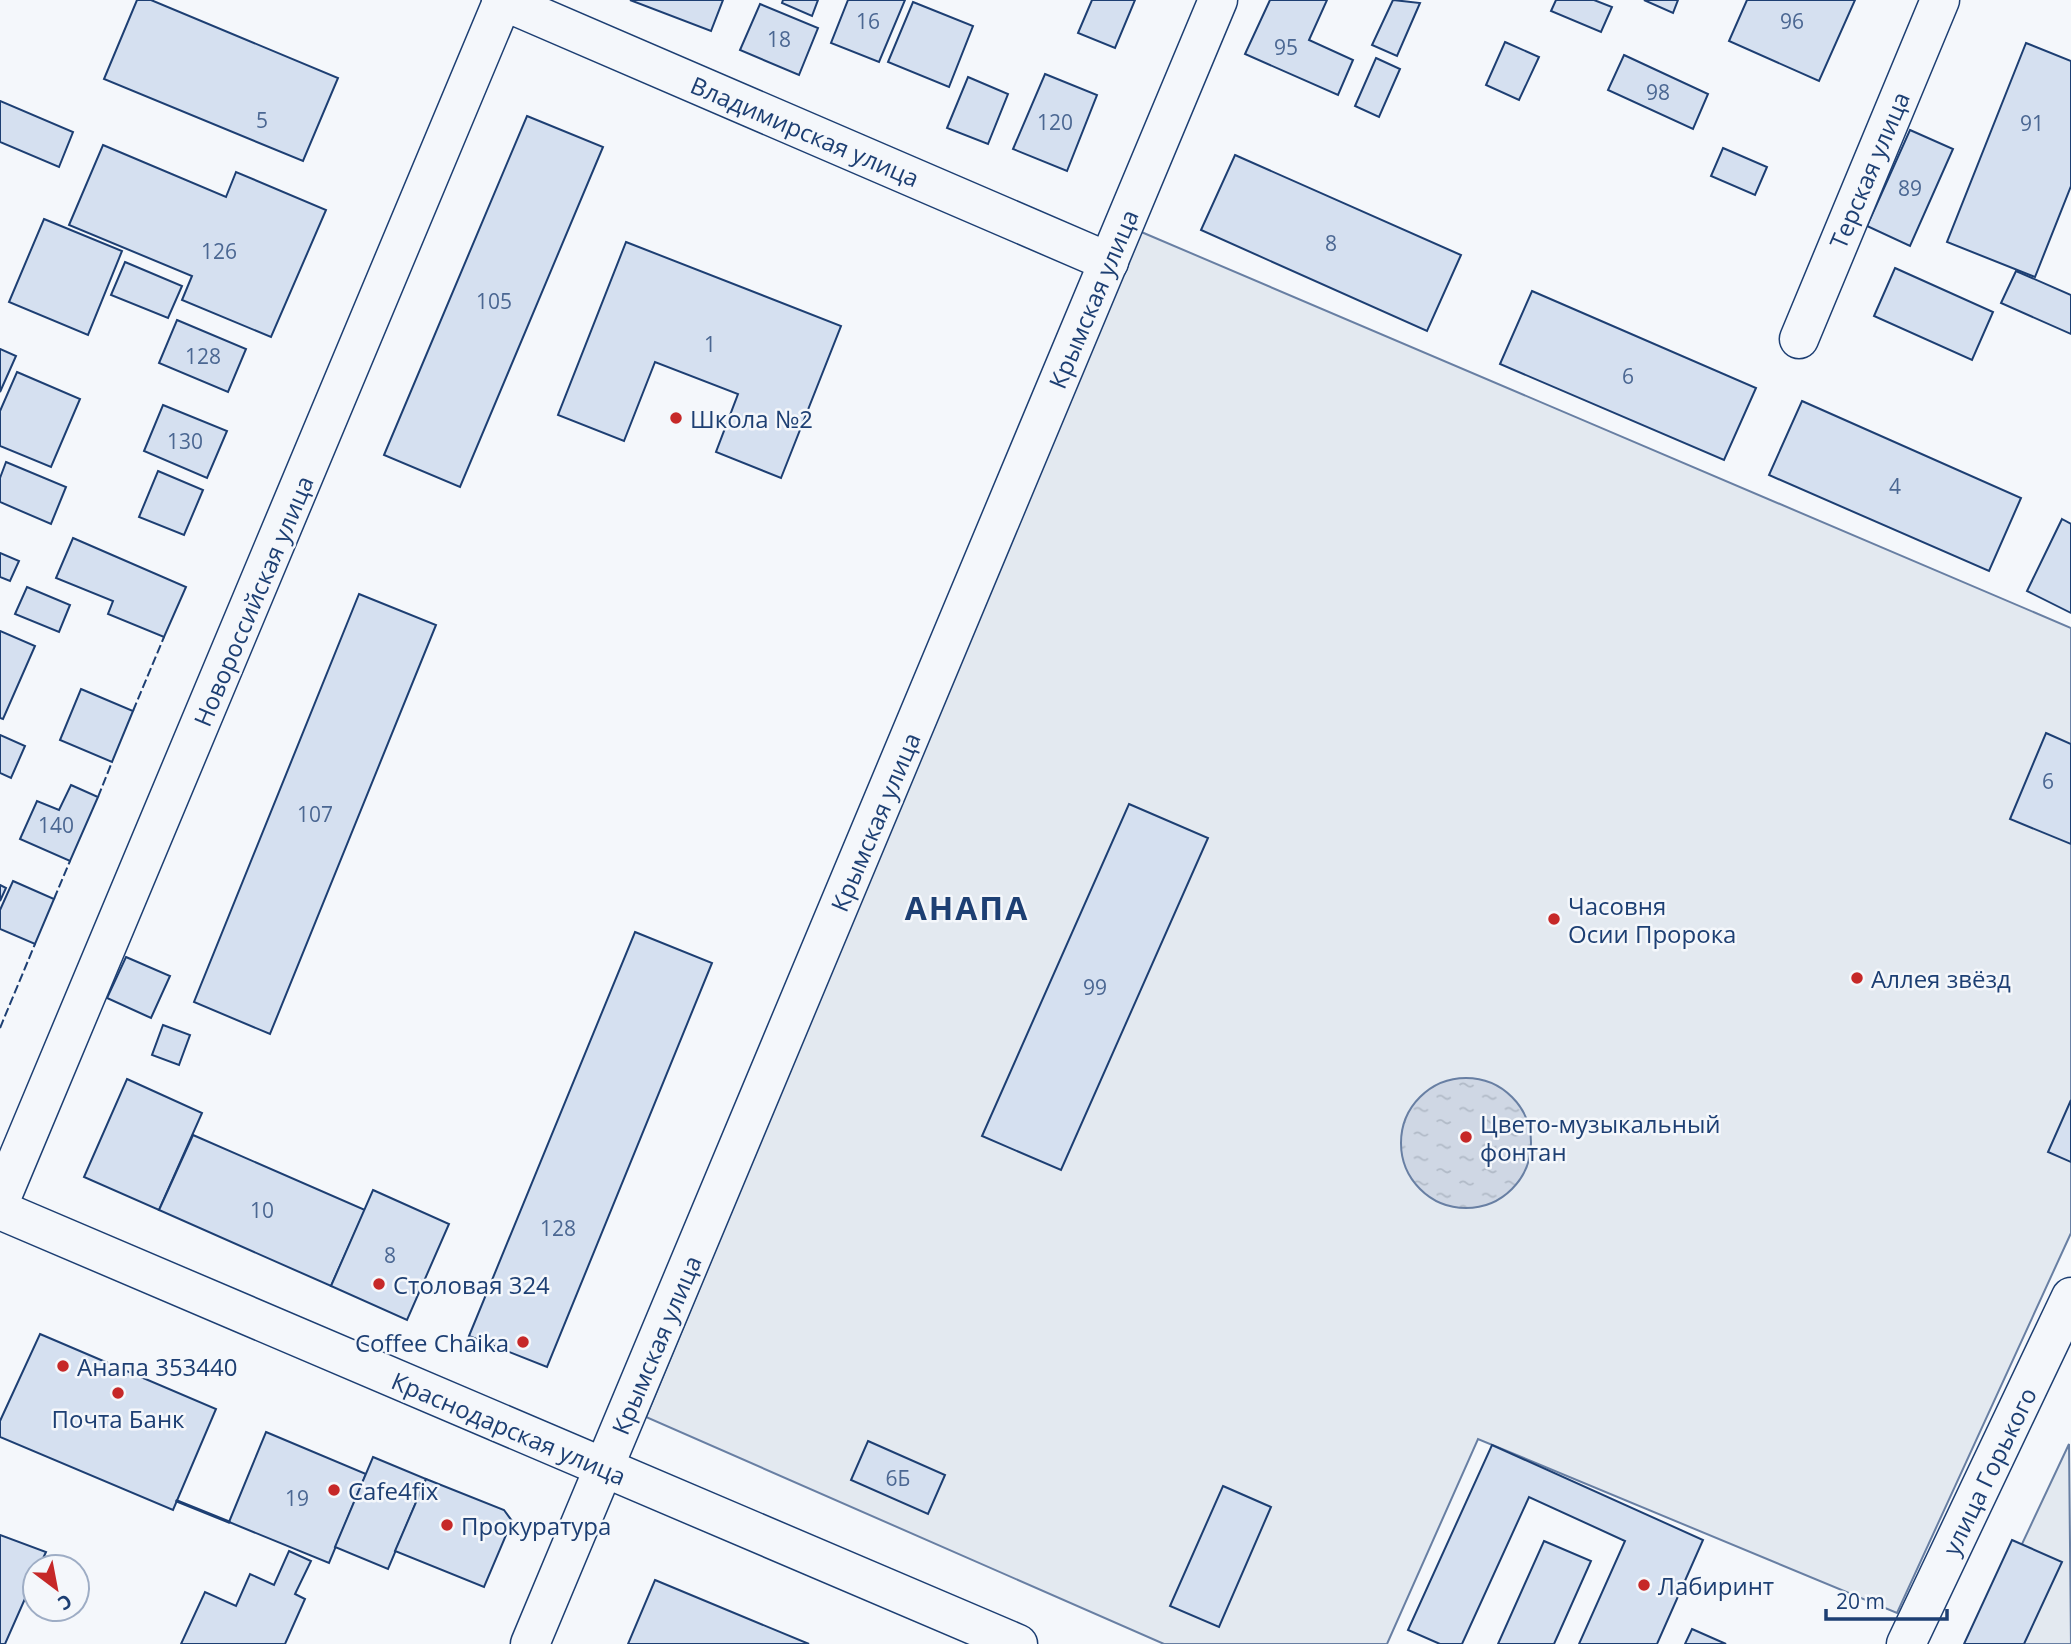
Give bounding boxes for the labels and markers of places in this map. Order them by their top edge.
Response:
place label: Школа №2 [690,402,813,435]
marker: Школа №2 [668,410,684,426]
place label: Часовня Осии Пророка [1568,889,1736,950]
marker: Часовня Осии Пророка [1546,911,1562,927]
place label: Аллея звёзд [1871,962,2011,995]
marker: Аллея звёзд [1849,970,1865,986]
place label: Цвето-музыкальный фонтан [1480,1107,1721,1168]
marker: Цвето-музыкальный фонтан [1458,1129,1474,1145]
place label: Столовая 324 [393,1268,550,1301]
marker: Столовая 324 [371,1276,387,1292]
place label: Coffee Chaika [355,1326,509,1359]
marker: Coffee Chaika [515,1334,531,1350]
place label: Анапа 353440 [77,1350,238,1383]
marker: Анапа 353440 [55,1358,71,1374]
marker: Почта Банк [110,1385,126,1401]
place label: Почта Банк [52,1402,185,1435]
place label: Cafe4fix [348,1474,439,1507]
marker: Cafe4fix [326,1482,342,1498]
place label: Прокуратура [461,1509,611,1542]
marker: Прокуратура [439,1517,455,1533]
place label: Лабиринт [1658,1569,1774,1602]
marker: Лабиринт [1636,1577,1652,1593]

